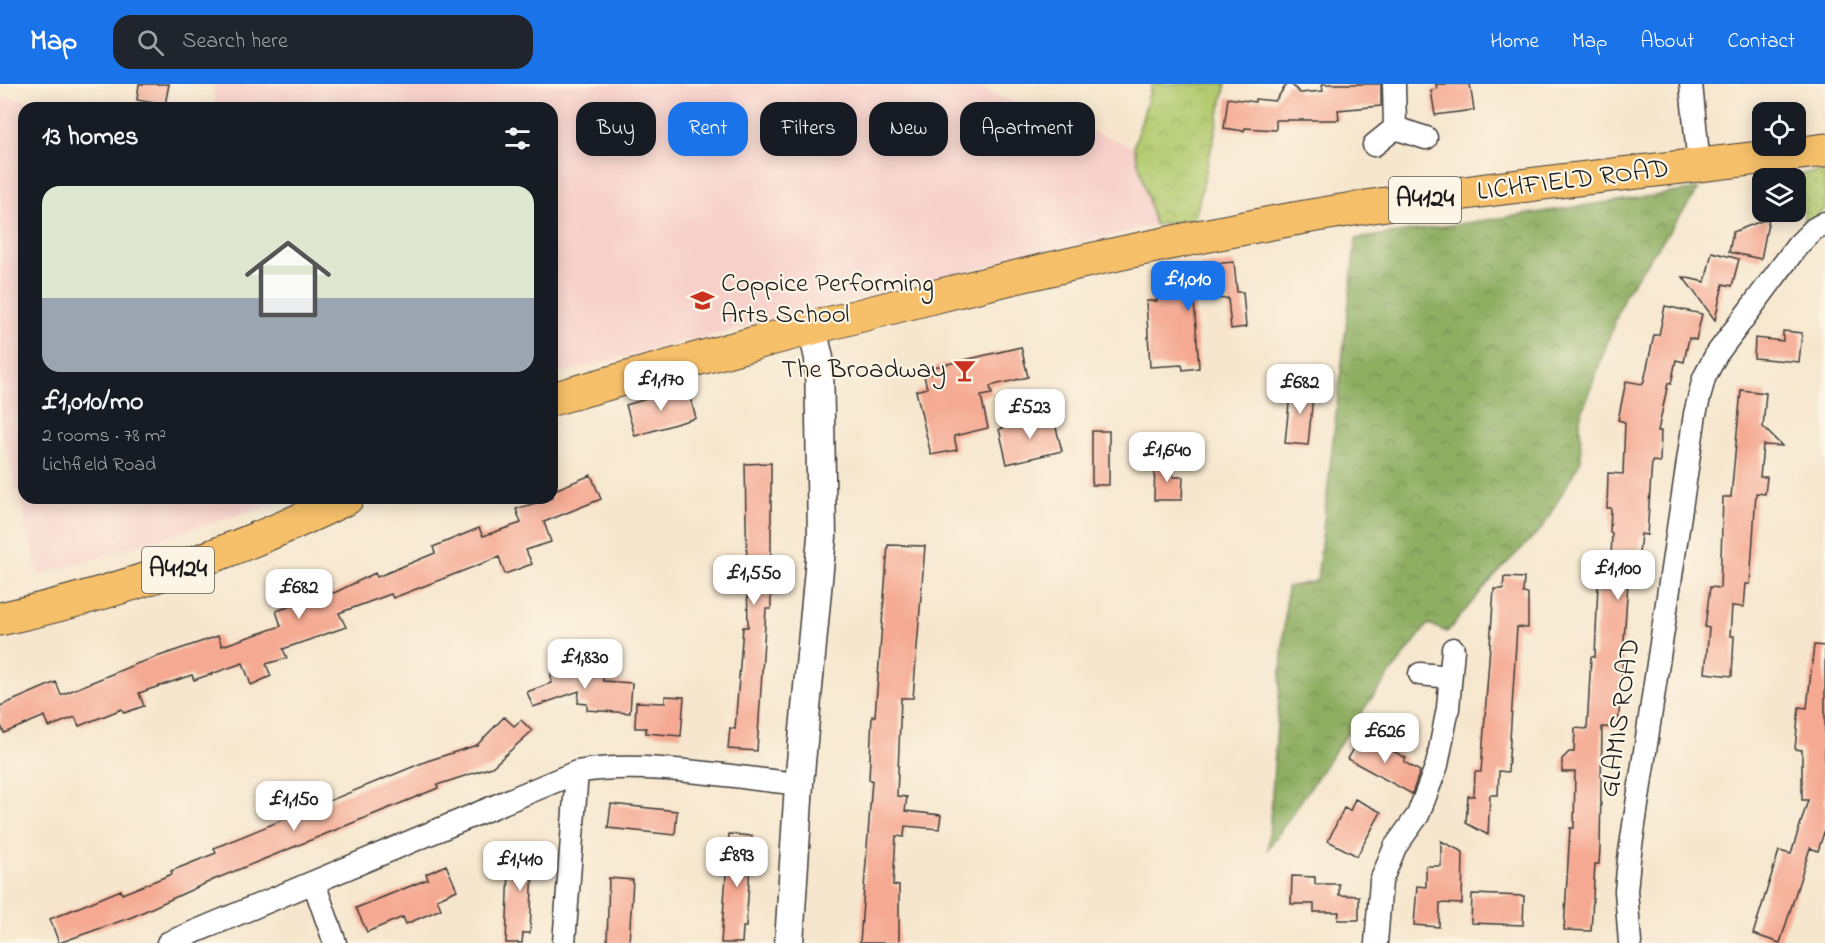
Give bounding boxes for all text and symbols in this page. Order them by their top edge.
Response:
search box [113,15,533,69]
text: Map [30,22,77,63]
icon: search [134,26,167,59]
text: Search here [182,26,288,58]
text: Home [1490,27,1539,57]
text: Map [1572,27,1607,57]
text: About [1640,27,1694,57]
text: Contact [1727,27,1795,57]
chip: Buy [576,102,656,156]
chip: Rent [668,102,748,156]
chip: Filters [760,102,857,156]
chip: New [869,102,948,156]
chip: Apartment [960,102,1095,156]
map controls [1752,102,1806,222]
button: locate [1752,102,1806,156]
text: 13 homes [42,119,138,157]
icon: filters [501,122,534,155]
street label: LICHFIELD ROAD [1475,150,1671,212]
button: layers [1752,168,1806,222]
road number: A4124 [1389,177,1461,223]
icon: home [234,225,342,333]
pin: £1,010 [1139,261,1237,312]
place label: Coppice Performing Arts School [721,265,934,335]
text: £1,010 [1165,266,1211,295]
school or university icon: Coppice Performing Arts School [690,287,716,313]
place label: The Broadway [781,351,946,390]
bar icon: The Broadway [951,357,977,383]
pin: £1,170 [612,361,710,412]
pin: £682 [1264,364,1336,415]
text: £1,170 [638,366,684,395]
text: £682 [1281,369,1319,398]
text: £1,010/mo [42,384,144,422]
pin: £523 [994,389,1066,440]
text: £523 [1009,394,1051,423]
text: 2 rooms · 78 m² [42,422,166,451]
pin: £1,640 [1118,432,1216,483]
text: £1,640 [1143,437,1191,466]
text: Lichfield Road [42,451,156,480]
road number: A4124 [142,547,214,593]
pin: £1,100 [1569,550,1667,601]
pin: £1,550 [705,555,803,606]
text: £1,100 [1595,555,1641,584]
text: £1,550 [727,560,781,589]
pin: £682 [263,569,335,620]
text: £682 [280,574,318,603]
street label: GLAMIS ROAD [1591,636,1651,800]
pin: £1,830 [536,639,634,690]
text: £1,830 [562,644,608,673]
pin: £626 [1349,713,1421,764]
text: £626 [1365,718,1405,747]
pin: £1,150 [245,781,343,832]
text: £1,150 [270,786,318,815]
pin: £893 [701,837,773,888]
pin: £1,410 [471,841,569,892]
text: £893 [720,842,754,871]
text: £1,410 [497,846,543,875]

